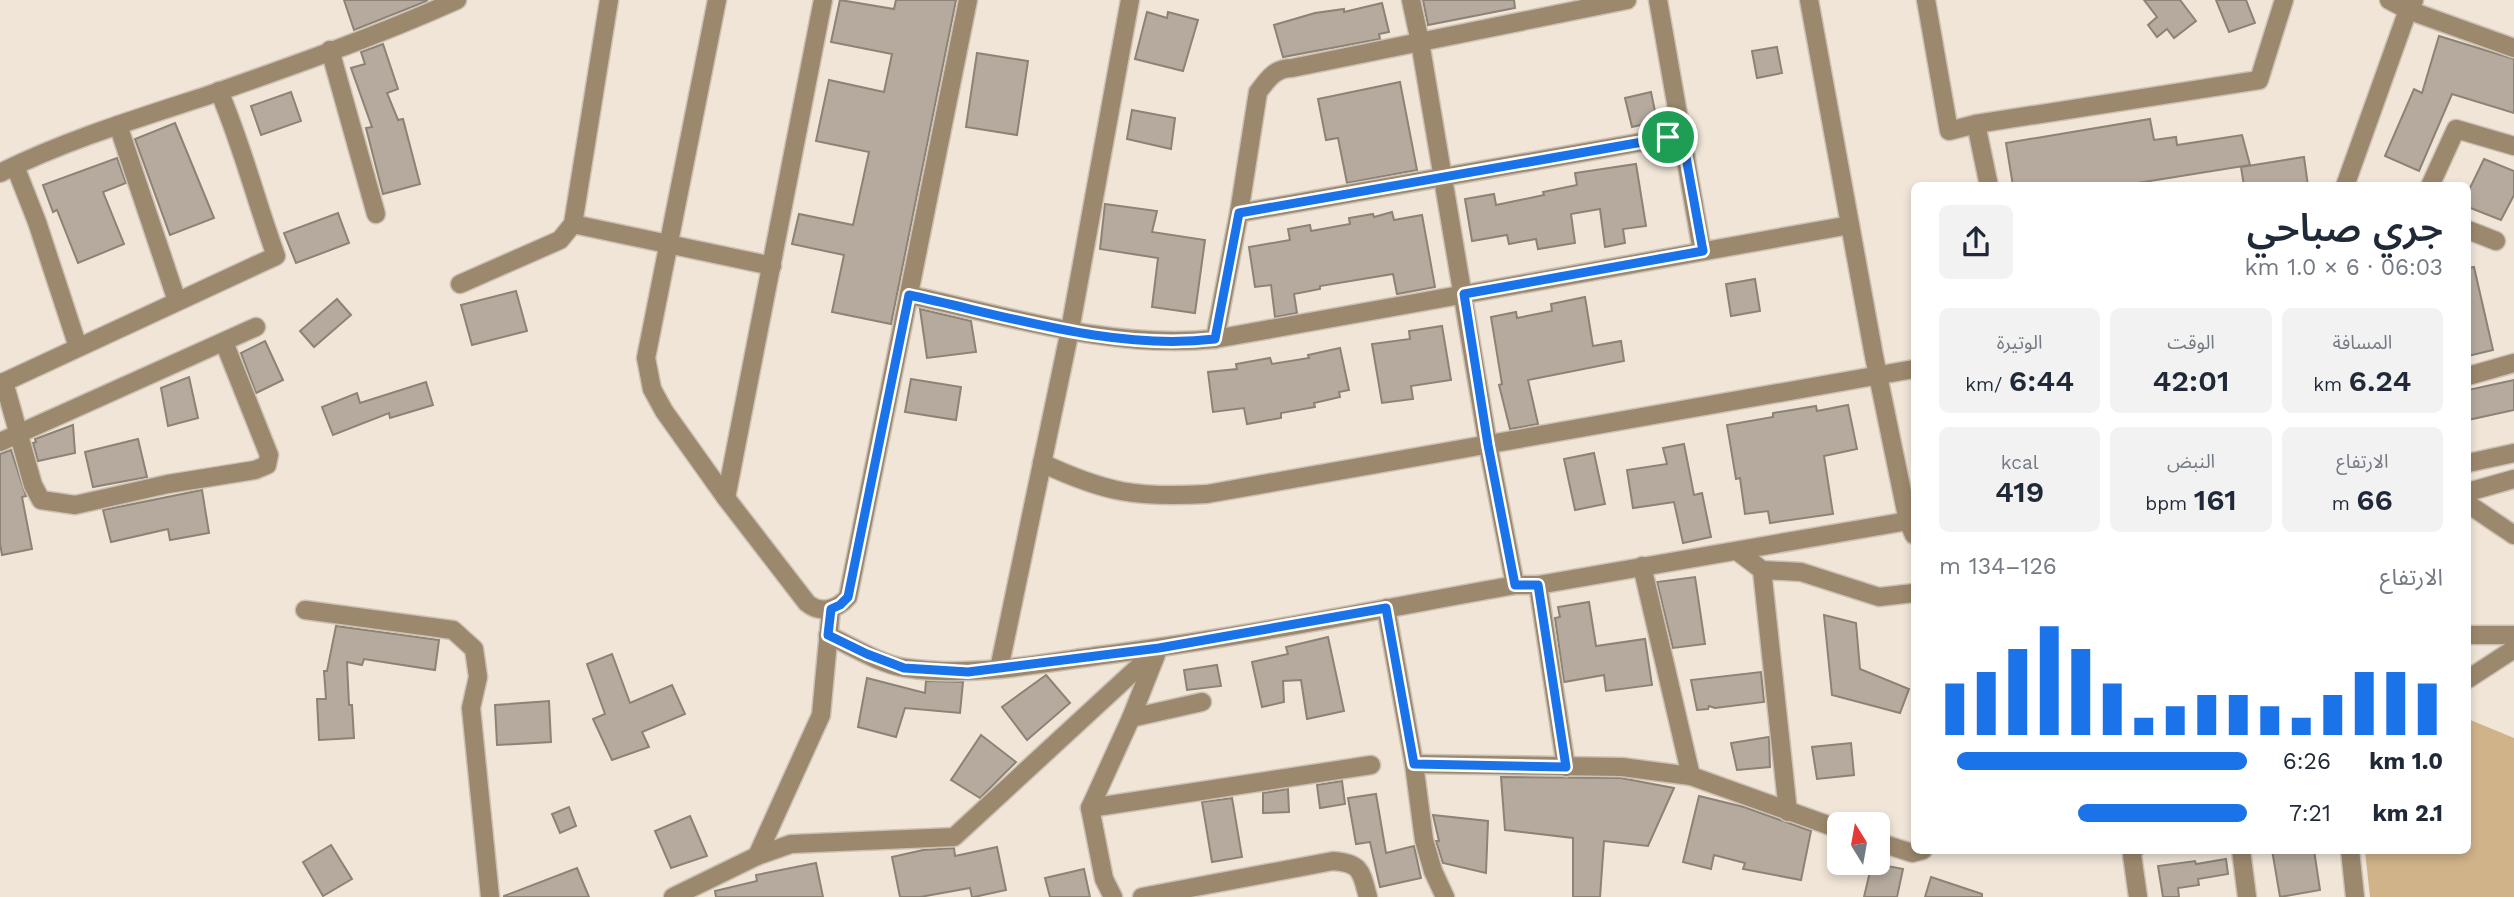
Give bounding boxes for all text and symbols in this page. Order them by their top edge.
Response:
pin [1638,107,1698,167]
icon: arrive [1649,118,1687,156]
button: share [1939,205,2013,279]
text: جري صباحي [2247,206,2443,250]
text: 06:03 · 6 × 1.0 km [2245,254,2443,281]
text: الوتيرة [1997,331,2043,354]
text: الوقت [2167,331,2215,354]
text: المسافة [2332,331,2392,354]
text: 6:44 [2009,363,2074,398]
text: 42:01 [2152,363,2230,398]
text: 6.24 [2349,363,2412,398]
text: /km [1965,373,2009,396]
text: km [2313,373,2349,396]
text: النبض [2167,450,2215,473]
text: الارتفاع [2336,450,2388,473]
text: kcal [2001,451,2039,474]
text: 419 [1995,474,2044,509]
text: 161 [2194,482,2237,517]
text: 66 [2356,482,2393,517]
text: bpm [2145,492,2194,515]
text: m [2332,492,2356,515]
text: 126–134 m [1939,553,2057,580]
text: الارتفاع [2380,564,2443,591]
text: 6:26 [2283,748,2331,775]
text: 1.0 km [2369,748,2443,775]
text: 7:21 [2289,800,2331,827]
text: 2.1 km [2373,800,2443,827]
north arrow [1827,812,1890,875]
map controls [1827,812,1890,875]

